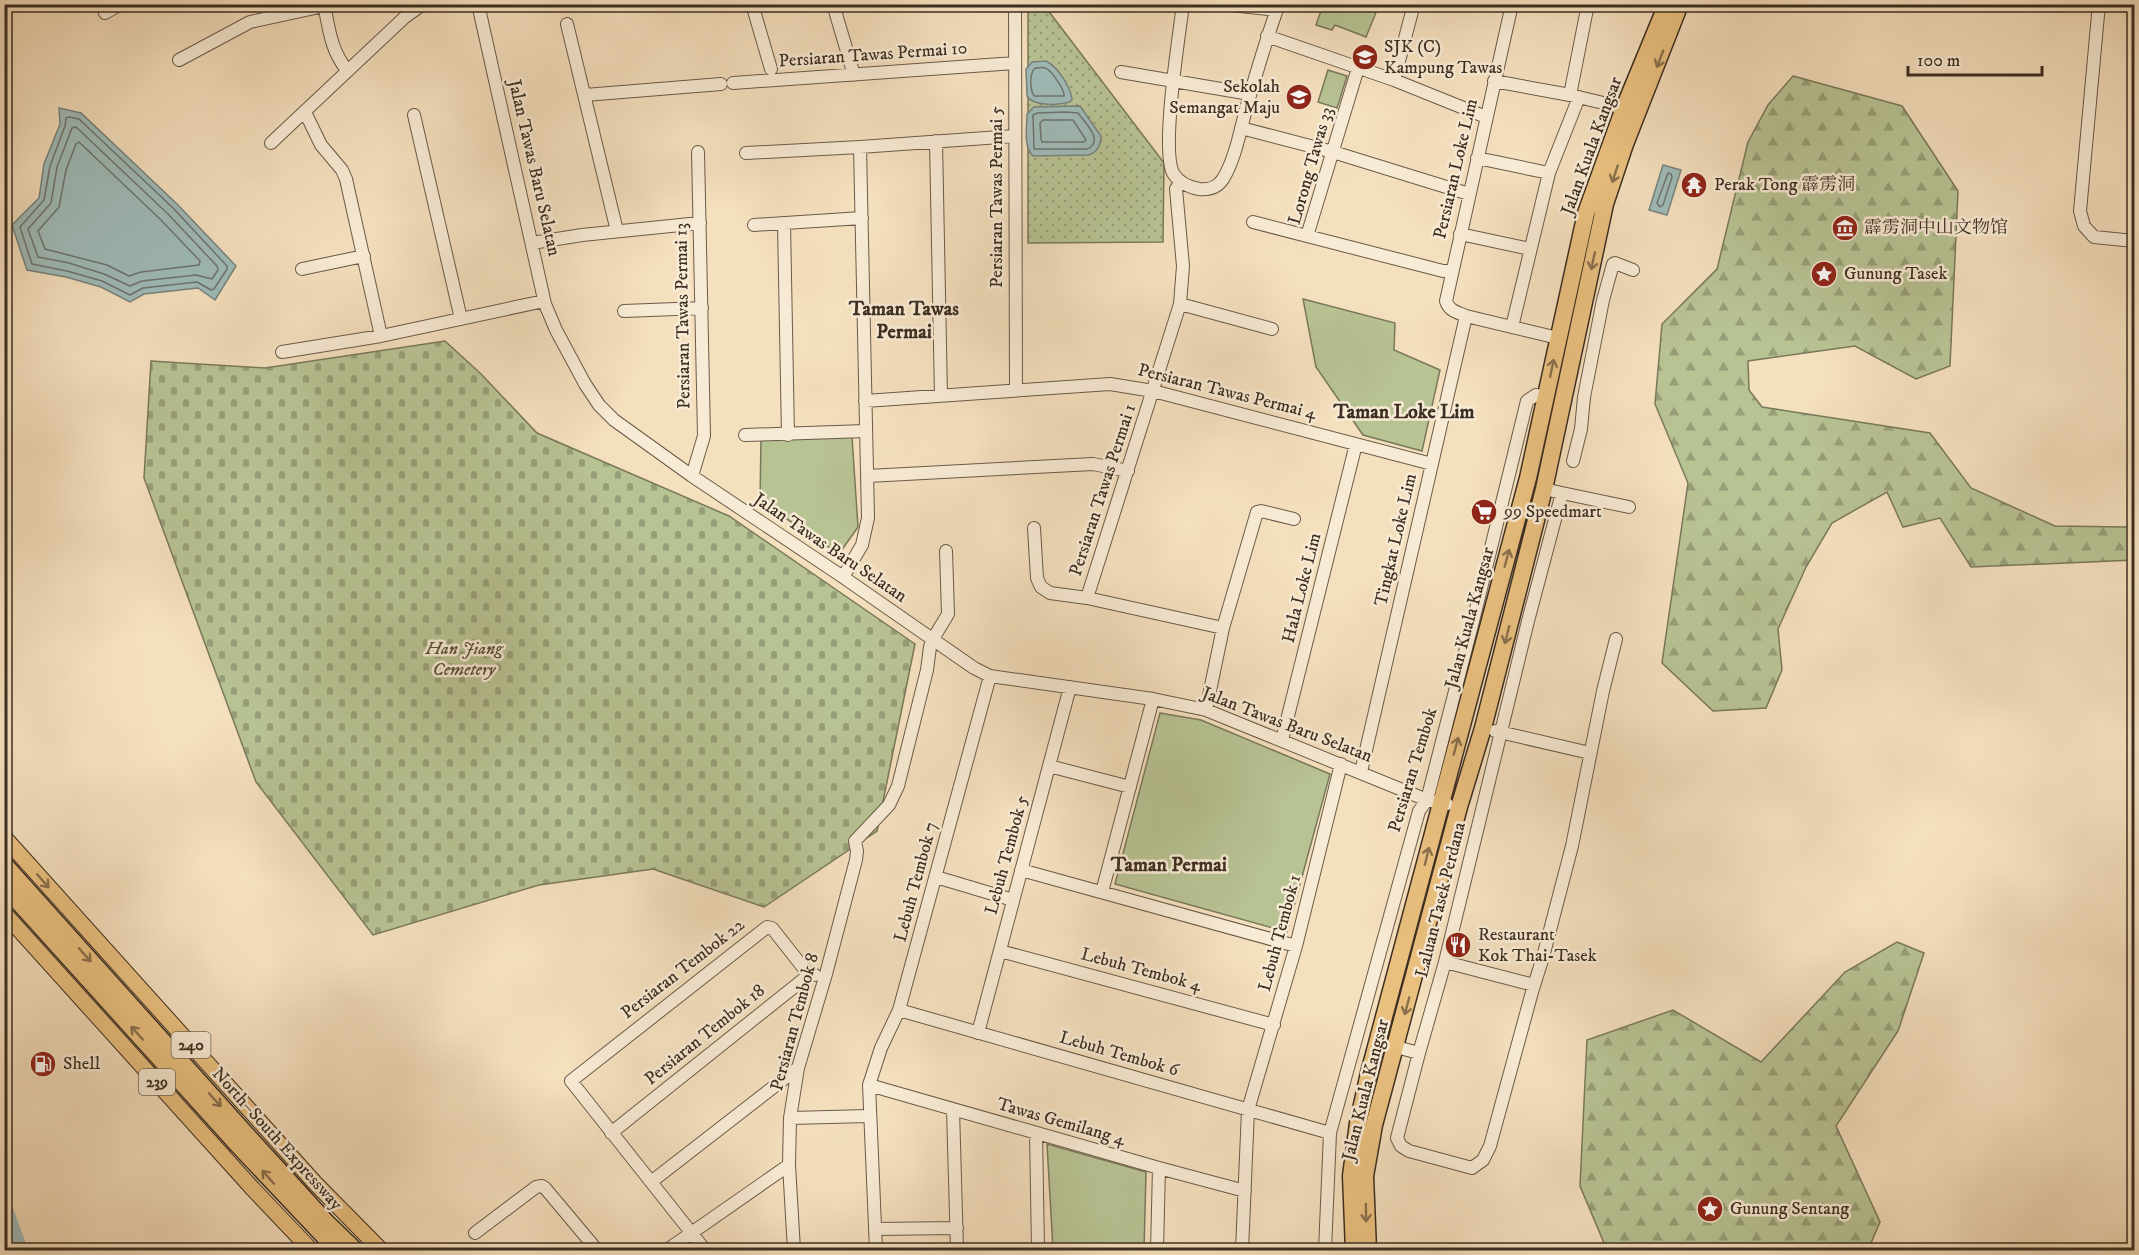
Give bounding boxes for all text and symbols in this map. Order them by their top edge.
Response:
place label: SJK (C) Kampung Tawas [1384,36,1502,79]
street label: Persiaran Tawas Permai 10 [778,37,968,73]
scale bar [1908,39,2042,77]
school or university icon: SJK (C) Kampung Tawas [1350,42,1380,72]
one-way arrow [1653,50,1664,68]
text: 100 m [1917,50,1960,72]
street label: Jalan Kuala Kangsar [1556,74,1627,220]
street label: Jalan Tawas Baru Selatan [503,76,565,259]
place label: Sekolah Semangat Maju [1169,76,1281,119]
school or university icon: Sekolah Semangat Maju [1284,82,1314,112]
street label: Persiaran Loke Lim [1429,97,1483,241]
street label: Lorong Tawas 33 [1284,105,1338,227]
street label: Persiaran Tawas Permai 5 [986,106,1008,288]
one-way arrow [1609,164,1620,183]
temple icon: Perak Tong 霹雳洞 [1679,170,1709,200]
place label: Perak Tong 霹雳洞 [1714,174,1855,196]
museum icon: 霹雳洞中山文物馆 [1830,213,1860,243]
place label: 霹雳洞中山文物馆 [1864,217,2008,239]
street label: Persiaran Tawas Permai 13 [670,223,696,409]
one-way arrow [1587,251,1598,270]
place icon: Gunung Tasek [1809,259,1839,289]
place label: Gunung Tasek [1844,263,1947,285]
district label: Taman Tawas Permai [848,297,959,345]
street label: Persiaran Tawas Permai 4 [1135,359,1319,425]
one-way arrow [1547,359,1558,378]
district label: Taman Loke Lim [1332,400,1475,425]
street label: Persiaran Tawas Permai 1 [1065,401,1141,579]
street label: Tingkat Loke Lim [1370,472,1422,608]
street label: Jalan Tawas Baru Selatan [747,487,911,608]
supermarket icon: 99 Speedmart [1469,497,1499,527]
place label: 99 Speedmart [1503,501,1602,523]
street label: Hala Loke Lim [1278,531,1326,645]
street label: Jalan Kuala Kangsar [1440,545,1500,693]
one-way arrow [1501,549,1513,568]
one-way arrow [1500,625,1512,644]
park label: Han Jiang Cemetery [424,638,504,681]
street label: Jalan Tawas Baru Selatan [1197,682,1376,768]
street label: Persiaran Tembok [1384,705,1442,835]
one-way arrow [1451,737,1462,756]
street label: Lebuh Tembok 5 [981,793,1033,917]
street label: Lebuh Tembok 7 [889,820,943,944]
street label: Laluan Tasek Perdana [1411,820,1471,980]
one-way arrow [1422,846,1434,865]
district label: Taman Permai [1110,853,1227,878]
street label: Lebuh Tembok 1 [1254,872,1306,994]
one-way arrow [36,874,50,889]
street label: Persiaran Tembok 22 [617,914,749,1024]
place label: Restaurant Kok Thai-Tasek [1478,924,1597,967]
restaurant icon: Restaurant Kok Thai-Tasek [1443,930,1473,960]
street label: Lebuh Tembok 4 [1078,943,1204,997]
one-way arrow [78,947,92,962]
street label: Persiaran Tembok 8 [766,951,824,1093]
street label: Persiaran Tembok 18 [640,980,770,1090]
one-way arrow [1401,996,1412,1015]
street label: Jalan Kuala Kangsar [1337,1017,1394,1165]
one-way arrow [130,1025,144,1040]
street label: Lebuh Tembok 6 [1057,1026,1182,1082]
road number: 240 [172,1032,210,1058]
fuel station icon: Shell [28,1049,58,1079]
place label: Shell [63,1053,101,1075]
street label: North–South Expressway [207,1063,347,1215]
road number: 239 [139,1069,175,1095]
one-way arrow [208,1092,222,1107]
street label: Tawas Gemilang 4 [994,1093,1128,1151]
one-way arrow [261,1170,275,1185]
place icon: Gunung Sentang [1695,1194,1725,1224]
place label: Gunung Sentang [1730,1198,1849,1220]
one-way arrow [1360,1203,1371,1223]

